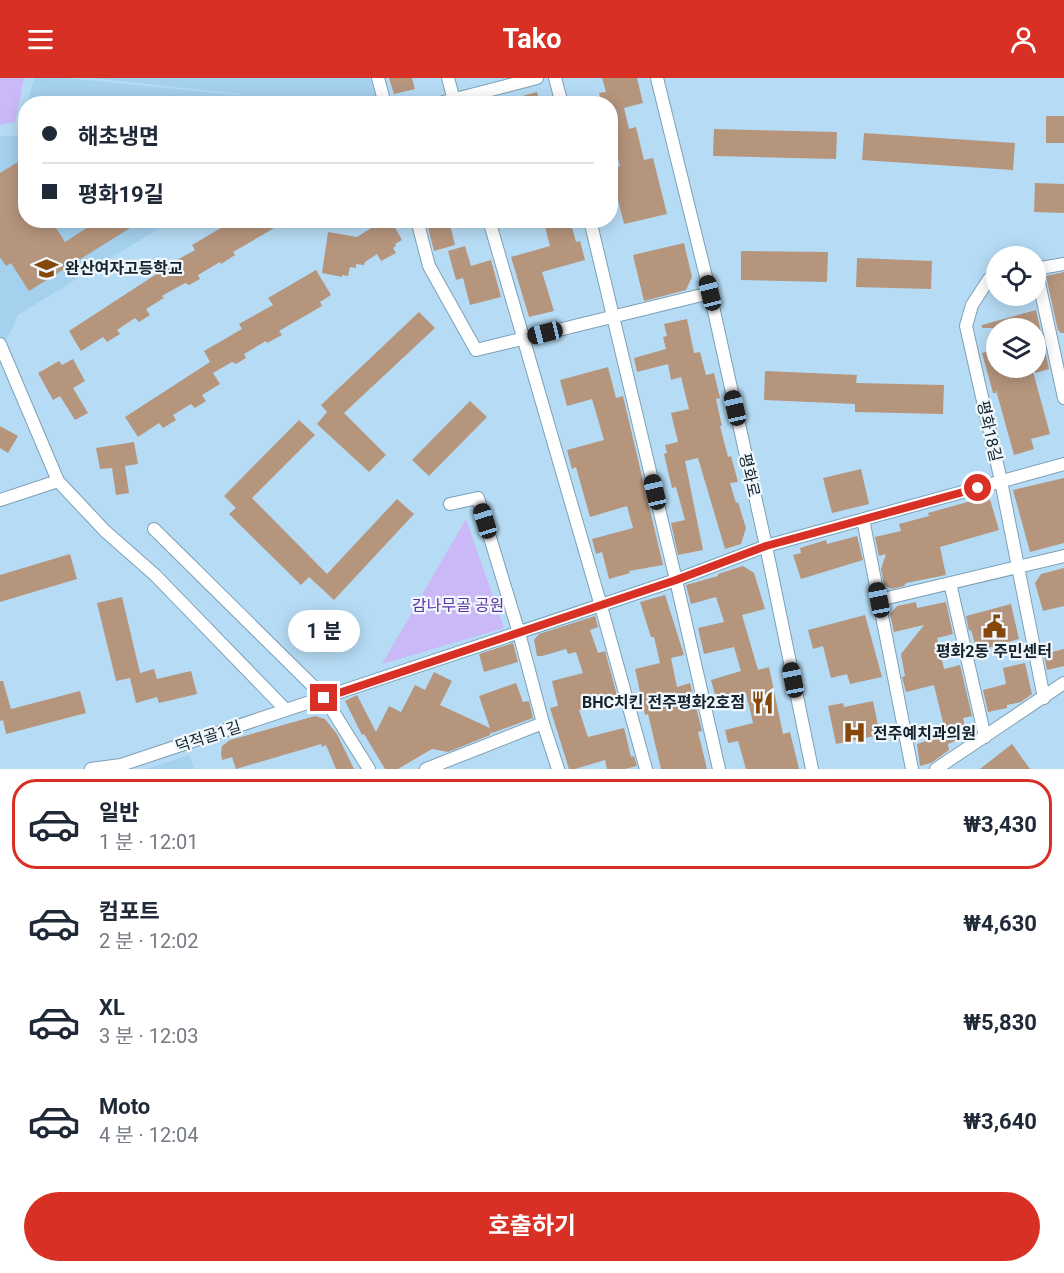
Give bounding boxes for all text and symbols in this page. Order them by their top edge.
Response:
icon: menu [24,23,57,56]
text: Tako [503,23,561,55]
icon: person [1007,23,1040,56]
text: 해초냉면 [78,124,159,149]
text: 평화19길 [78,182,164,207]
map controls [986,246,1046,378]
button: locate [986,246,1046,306]
school or university icon: 완산여자고등학교 [34,255,60,281]
place label: 완산여자고등학교 [65,259,183,278]
car [697,273,723,313]
button: layers [986,318,1046,378]
car [525,320,565,346]
car [722,388,748,428]
street label: 평화18길 [973,399,1006,464]
street label: 평화로 [735,451,764,499]
car [642,472,668,512]
route start [964,474,991,501]
car [471,501,499,541]
car [867,581,891,619]
park label: 감나무골 공원 [412,596,504,615]
callout: 1 분 [288,611,360,653]
public building icon: 평화2동 주민센터 [981,613,1007,639]
text: 1 분 [307,619,341,643]
place label: 평화2동 주민센터 [936,642,1052,661]
car [781,661,805,699]
route end [310,684,337,711]
restaurant icon: BHC치킨 전주평화2호점 [750,689,776,715]
place label: BHC치킨 전주평화2호점 [582,693,745,712]
street label: 덕적골1길 [173,717,243,756]
hospital icon: 전주예치과의원 [842,720,868,746]
place label: 전주예치과의원 [873,724,976,743]
icon: car [27,797,81,851]
text: 일반 [99,800,139,825]
text: ₩3,430 [963,812,1037,837]
text: 1 분 · 12:01 [99,830,199,854]
icon: car [27,896,81,950]
text: 컴포트 [99,899,160,924]
text: ₩4,630 [963,911,1037,936]
text: 2 분 · 12:02 [99,929,199,953]
icon: car [27,995,81,1049]
text: XL [99,995,125,1020]
text: ₩5,830 [963,1010,1037,1035]
text: 3 분 · 12:03 [99,1024,199,1048]
icon: car [27,1094,81,1148]
text: Moto [99,1094,150,1119]
text: ₩3,640 [963,1109,1037,1134]
text: 4 분 · 12:04 [99,1123,199,1147]
button: 호출하기 [24,1192,1040,1261]

